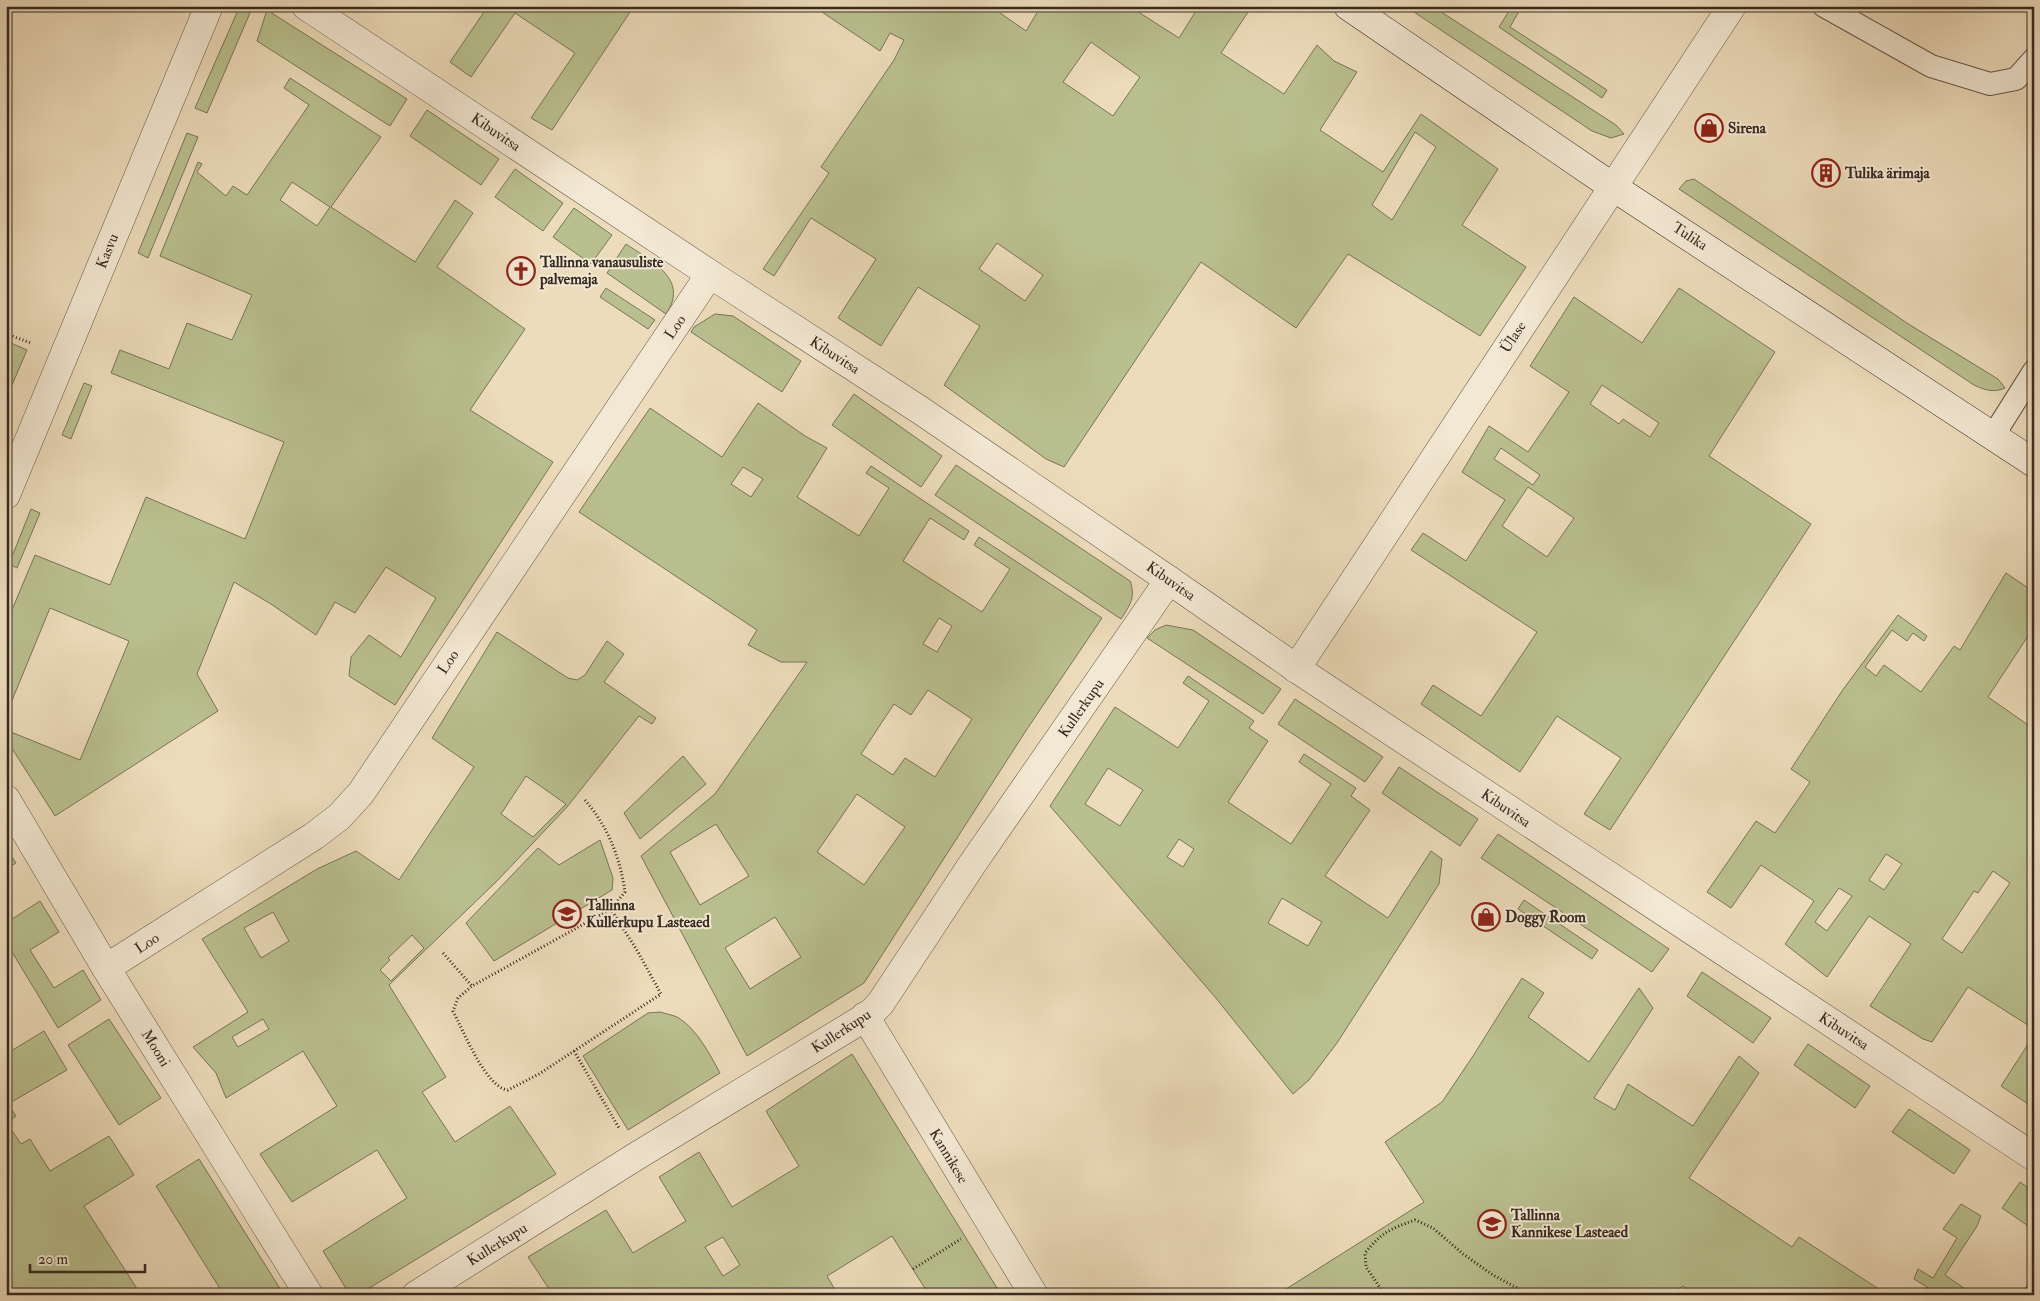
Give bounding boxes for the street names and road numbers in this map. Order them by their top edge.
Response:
street label: Kibuvitsa [467,109,525,156]
street label: Tulika [1668,218,1712,255]
street label: Kasvu [92,231,123,271]
street label: Loo [660,311,690,343]
street label: Ülase [1495,317,1531,357]
street label: Kibuvitsa [806,332,864,379]
street label: Kibuvitsa [1142,558,1200,606]
street label: Loo [433,646,463,678]
street label: Kullerkupu [1054,675,1110,742]
street label: Kibuvitsa [1477,785,1535,832]
street label: Loo [131,929,163,958]
street label: Kullerkupu [808,1005,876,1059]
street label: Kibuvitsa [1815,1008,1873,1055]
street label: Mooni [137,1026,174,1070]
street label: Kannikese [925,1125,972,1187]
street label: Kullerkupu [464,1218,532,1271]

